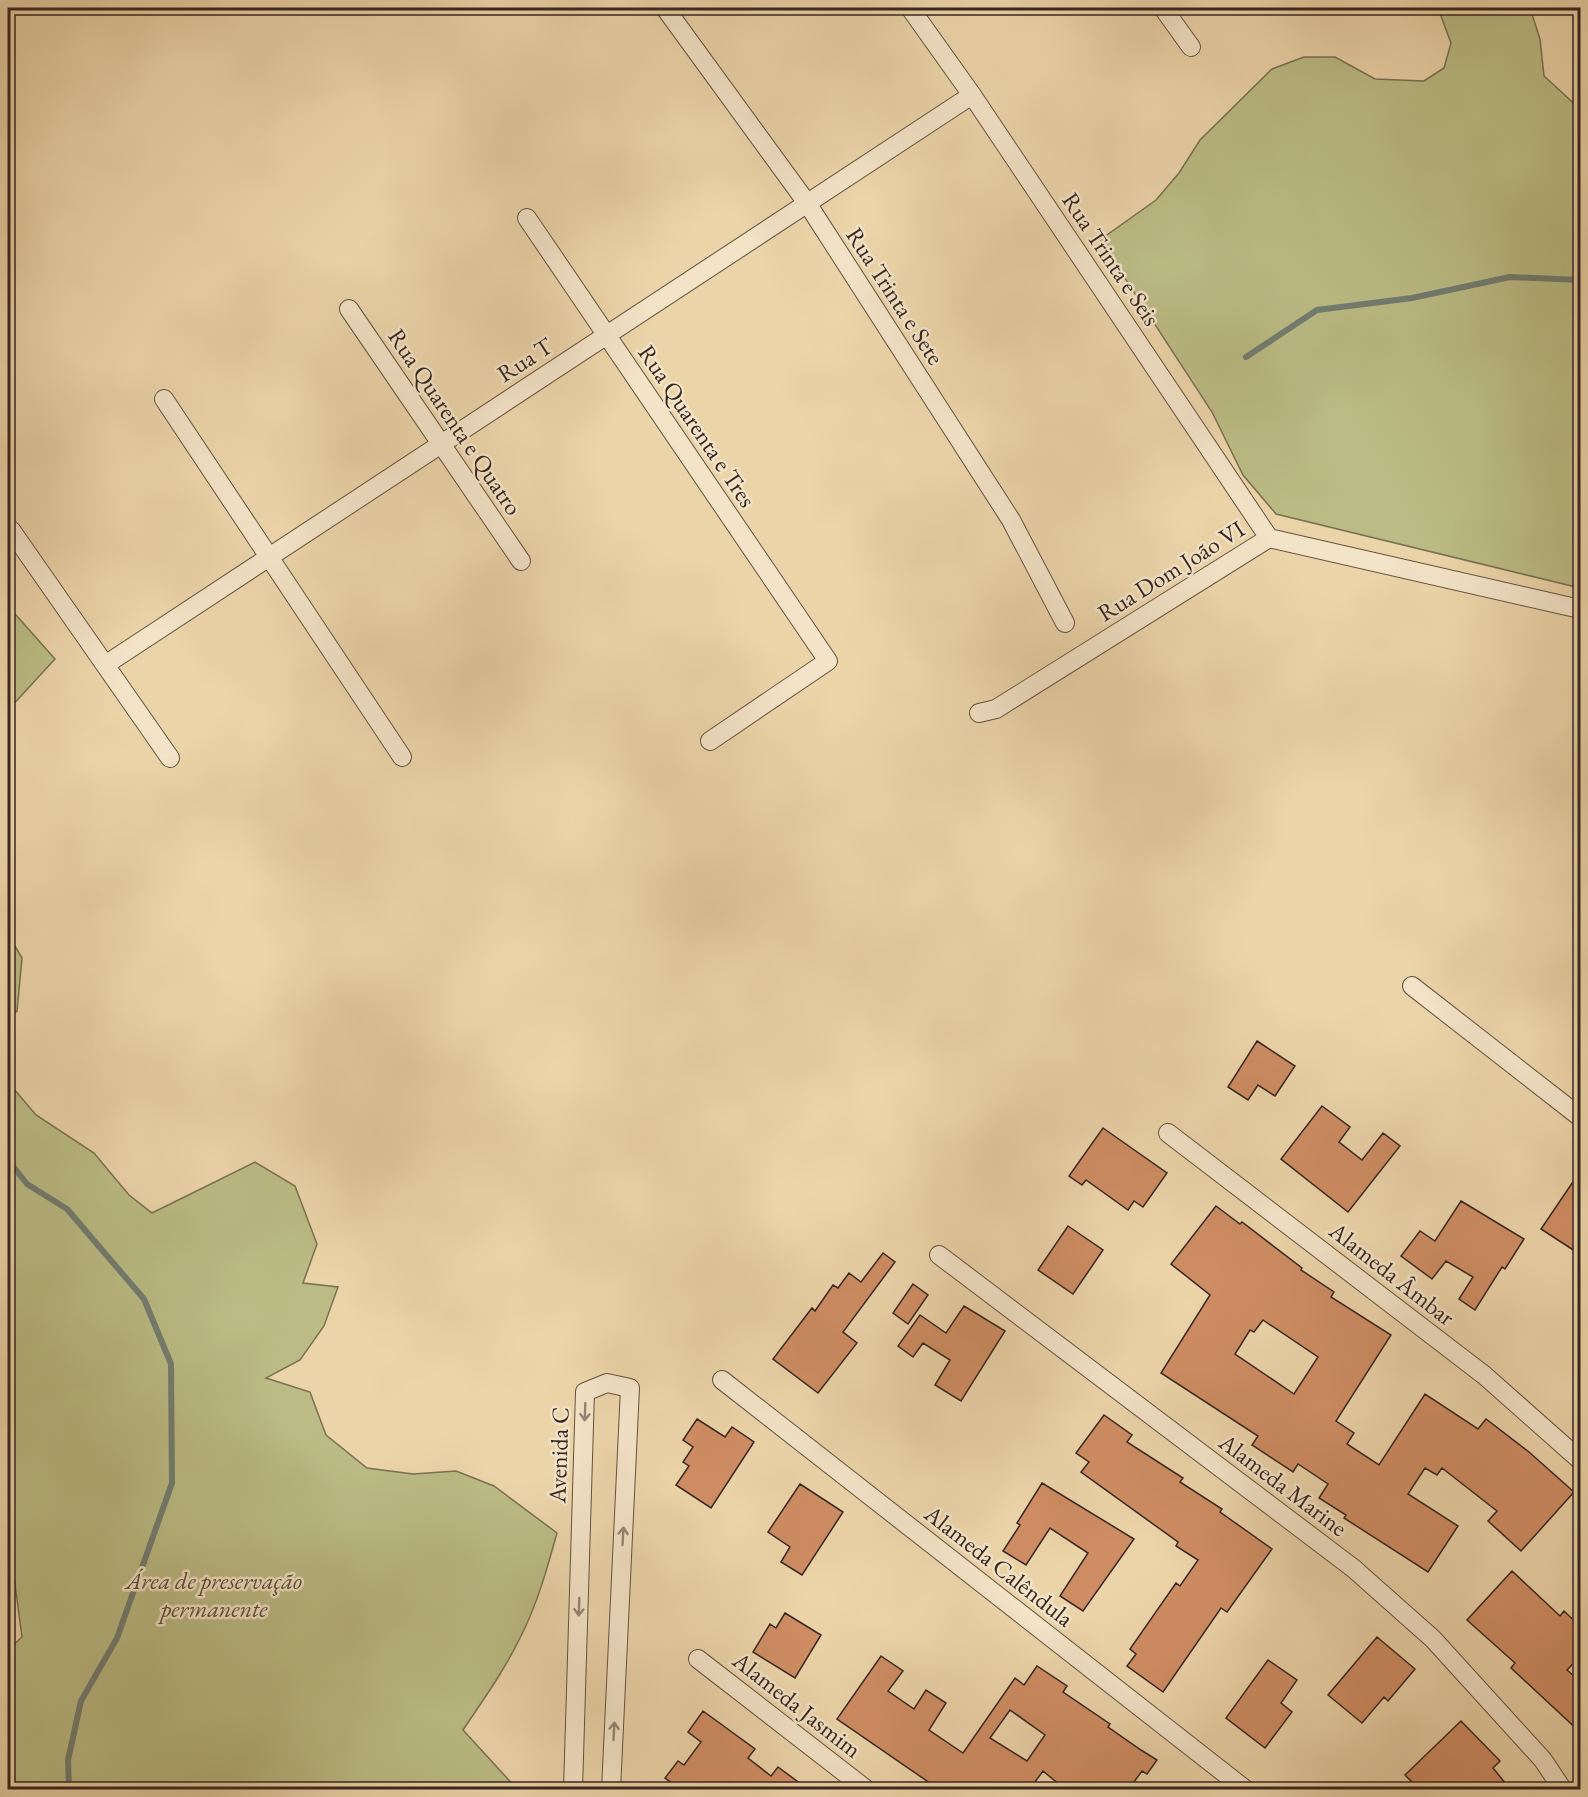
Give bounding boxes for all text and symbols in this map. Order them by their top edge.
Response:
street label: Rua Trinta e Seis [1055,186,1167,331]
street label: Rua Trinta e Sete [839,221,951,370]
street label: Rua Quarenta e Quatro [381,322,529,521]
street label: Rua T [491,330,559,389]
street label: Rua Quarenta e Tres [632,338,763,513]
street label: Rua Dom João VI [1091,513,1250,628]
street label: Alameda Âmbar [1322,1214,1461,1332]
one-way arrow [579,1401,590,1421]
street label: Avenida C [541,1406,576,1505]
street label: Alameda Marine [1212,1426,1354,1543]
street label: Alameda Calêndula [918,1497,1080,1634]
one-way arrow [618,1527,629,1547]
park label: Área de preservação permanente [124,1565,302,1624]
one-way arrow [573,1596,585,1616]
street label: Alameda Jasmim [726,1644,868,1765]
one-way arrow [609,1722,620,1742]

